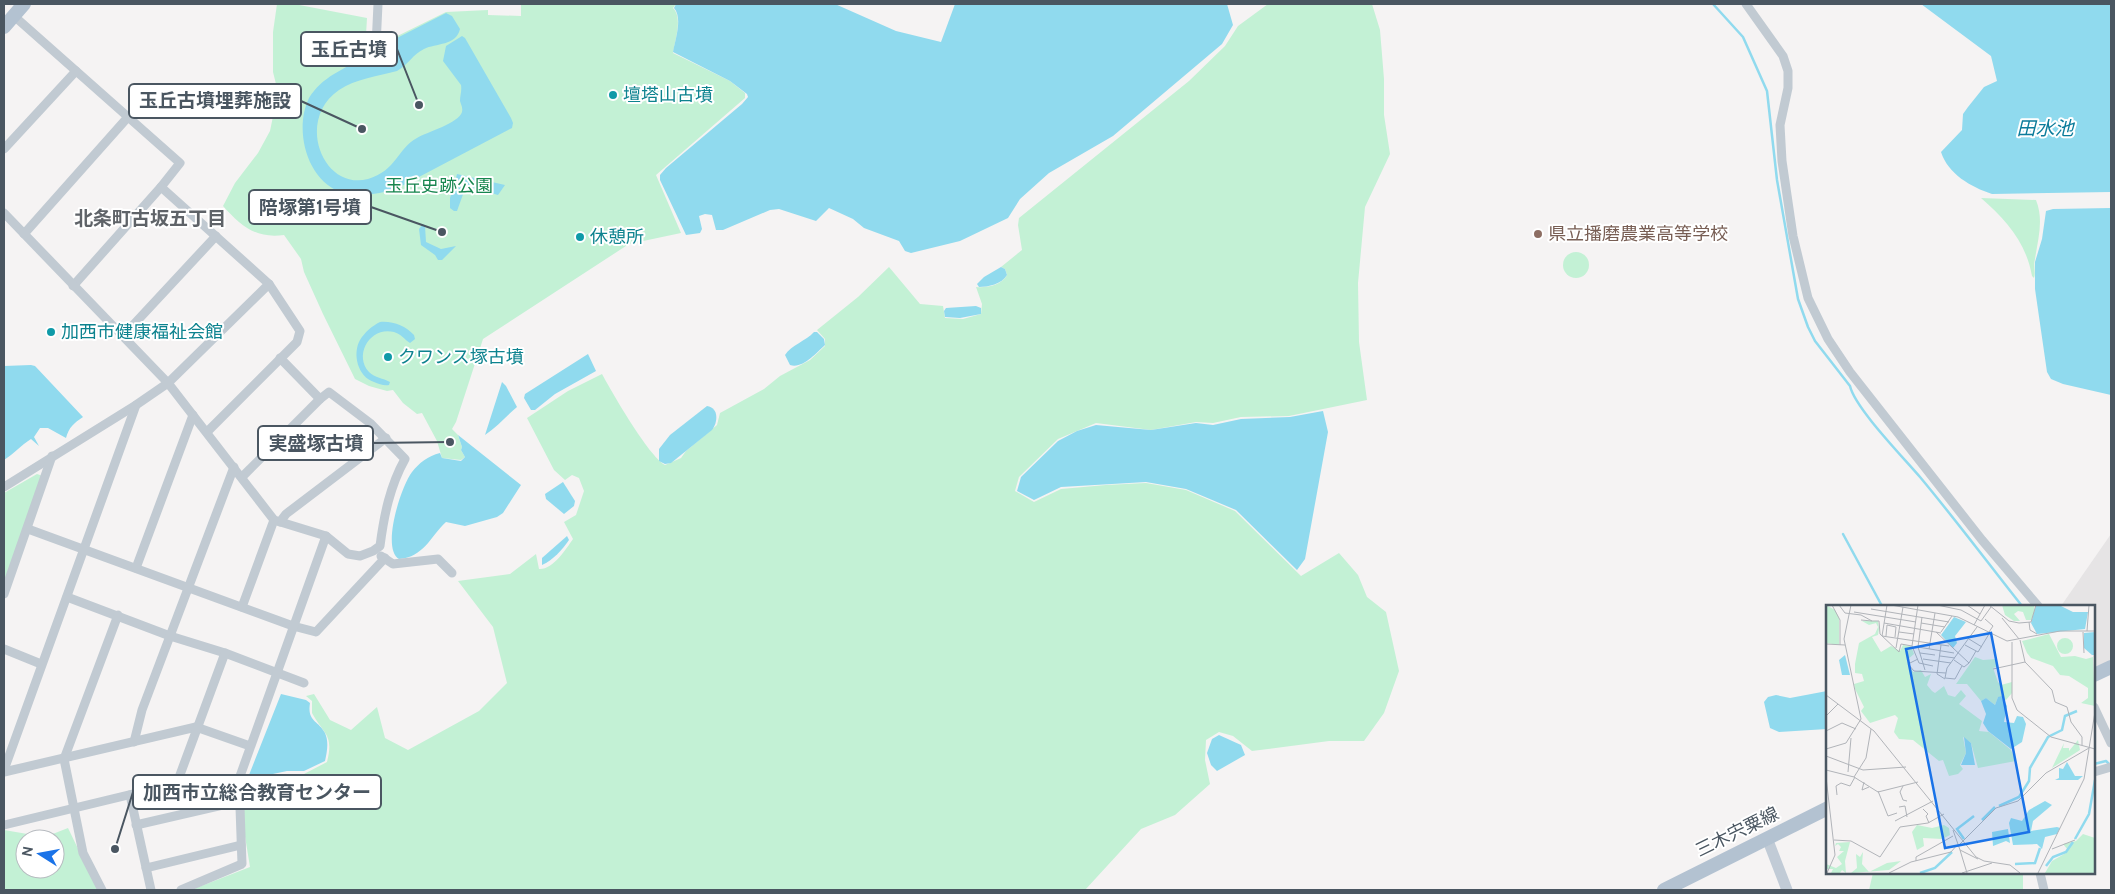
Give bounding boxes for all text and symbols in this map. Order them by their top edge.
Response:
callout: 玉丘古墳 [301,32,397,66]
text: 玉丘古墳 [311,38,387,61]
callout: 玉丘古墳埋葬施設 [129,84,301,118]
place label: 壇塔山古墳 [623,84,713,106]
text: 玉丘古墳埋葬施設 [139,89,291,112]
marker: 壇塔山古墳 [607,89,619,101]
water label: 田水池 [2016,117,2075,140]
park label: 玉丘史跡公園 [385,175,493,197]
callout: 陪塚第1号墳 [249,190,371,224]
text: 陪塚第1号墳 [259,196,361,219]
district label: 北条町古坂五丁目 [74,207,226,230]
place label: 県立播磨農業高等学校 [1548,223,1728,245]
place label: 休憩所 [590,226,644,248]
marker: 県立播磨農業高等学校 [1532,228,1544,240]
marker: 休憩所 [574,231,586,243]
place label: 加西市健康福祉会館 [61,321,223,343]
marker: 加西市健康福祉会館 [45,326,57,338]
place label: クワンス塚古墳 [398,346,524,368]
marker: クワンス塚古墳 [382,351,394,363]
callout: 実盛塚古墳 [258,426,373,460]
text: 実盛塚古墳 [268,432,364,455]
inset map [1826,605,2095,874]
callout: 加西市立総合教育センター [133,775,381,809]
text: 加西市立総合教育センター [143,781,371,804]
street label: 三木宍粟線 [1692,802,1782,862]
north arrow [15,829,65,879]
text: N [17,845,37,858]

